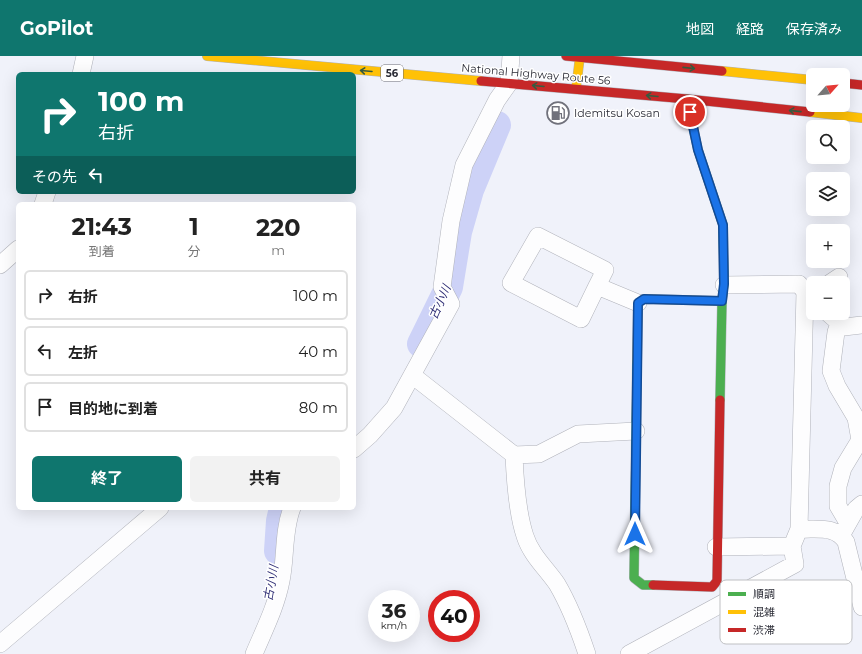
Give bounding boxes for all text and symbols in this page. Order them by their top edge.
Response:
text: GoPilot [20,17,93,40]
text: 地図 [686,20,714,38]
text: 経路 [736,20,764,38]
text: 保存済み [786,20,842,38]
street label: National Highway Route 56 [461,60,612,88]
one-way arrow [682,64,695,72]
road number: 56 [381,65,403,81]
one-way arrow [360,67,373,74]
north arrow [806,68,850,112]
map controls [806,68,850,320]
one-way arrow [532,82,545,89]
text: 100 m [98,84,184,118]
icon: right [32,88,84,140]
one-way arrow [646,92,659,100]
pin [673,95,707,129]
fuel station icon: Idemitsu Kosan [545,100,571,126]
icon: arrive [679,101,701,123]
place label: Idemitsu Kosan [574,106,660,120]
one-way arrow [789,107,802,115]
button: search [806,120,850,164]
text: 右折 [98,122,134,144]
icon: left [85,164,107,186]
text: その先 [32,167,77,186]
button: layers [806,172,850,216]
text: 21:43 [71,212,132,241]
text: 1 [189,212,199,241]
text: 220 [256,213,301,242]
button: + [806,224,850,268]
text: m [271,242,285,258]
text: 到着 [89,243,115,259]
text: 分 [187,243,200,259]
button: − [806,276,850,320]
water label: 古小川 [425,280,455,321]
icon: right [34,284,56,306]
text: 100 m [293,286,338,305]
text: 右折 [68,287,98,306]
icon: left [34,340,56,362]
text: 40 m [298,342,338,361]
text: 左折 [68,343,98,362]
icon: arrive [34,396,56,418]
text: 80 m [299,398,338,417]
text: 目的地に到着 [68,399,158,418]
button: 終了 [32,456,182,502]
button: 共有 [190,456,340,502]
position arrow [614,513,656,555]
water label: 古小川 [260,562,281,602]
legend [720,580,852,644]
text: 順調 [753,587,775,601]
speed limit sign: 40 [428,590,480,642]
text: 36 [382,599,406,623]
text: 混雑 [753,605,775,619]
text: km/h [381,619,407,632]
text: 渋滞 [753,623,775,637]

